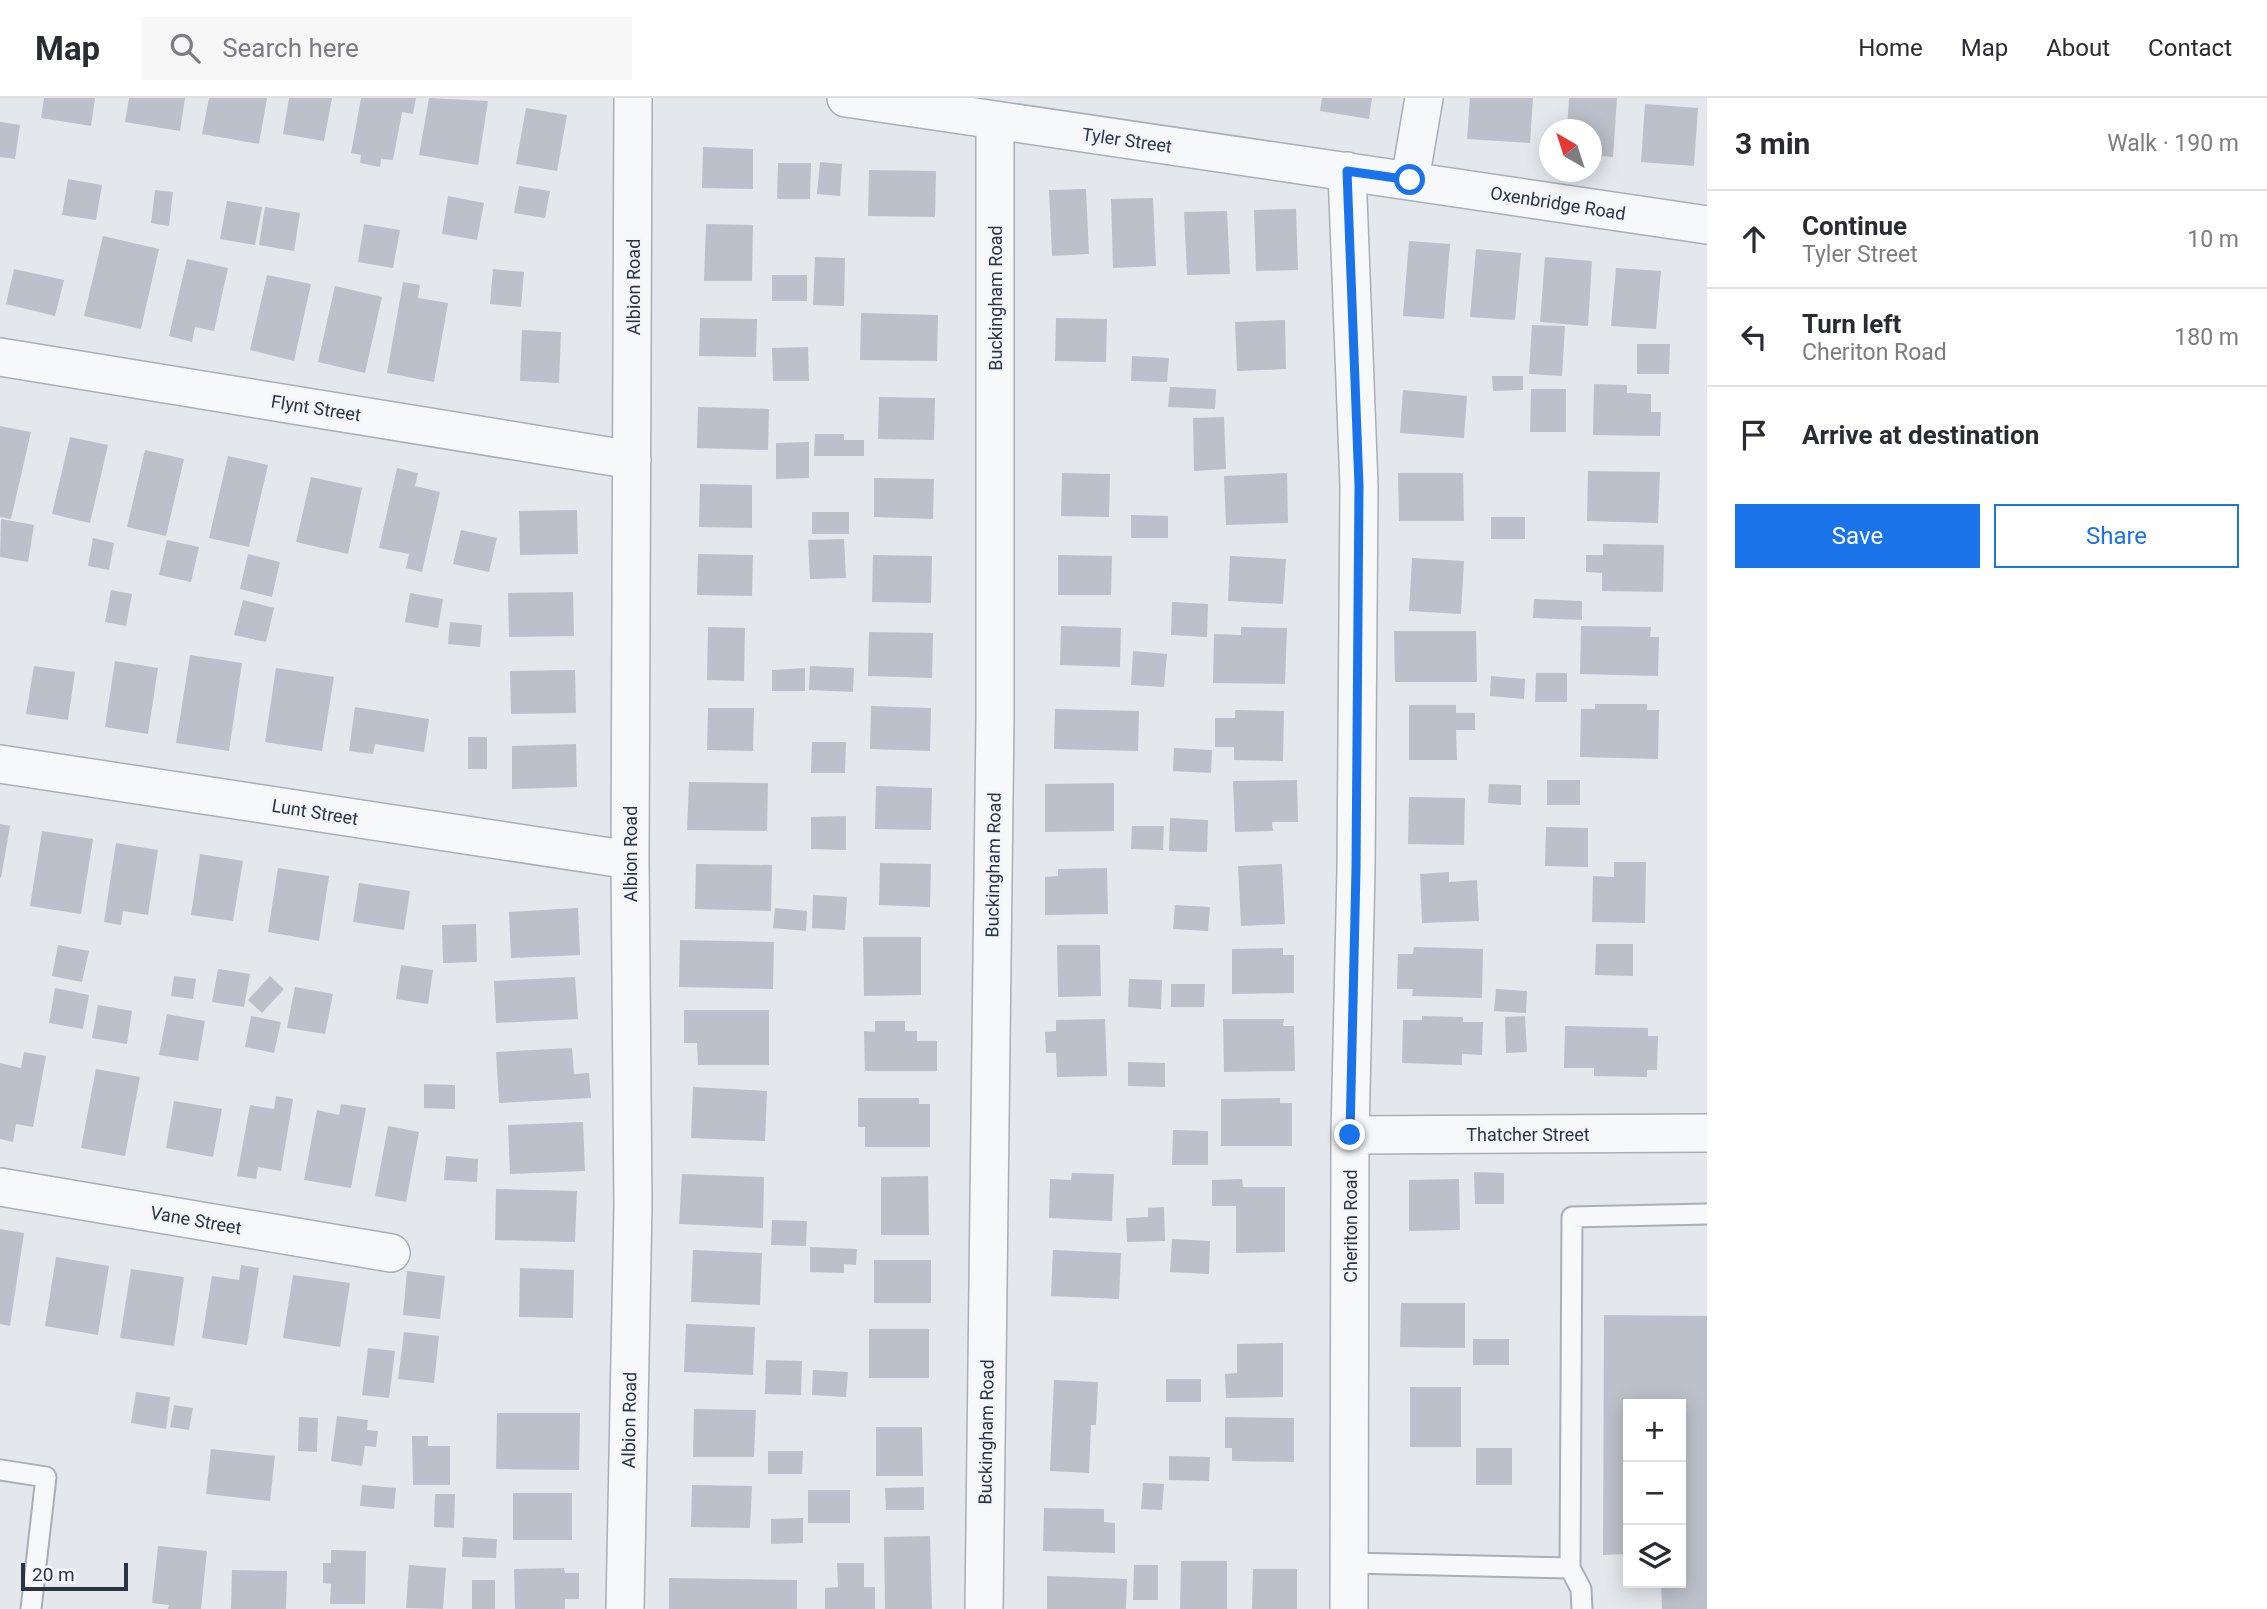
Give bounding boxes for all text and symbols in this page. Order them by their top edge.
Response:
search box [142,17,632,80]
text: Map [35,29,100,68]
icon: search [166,29,204,67]
text: Search here [222,33,359,63]
text: Home [1858,34,1923,62]
text: Map [1961,34,2008,62]
text: About [2046,34,2110,62]
text: Contact [2148,34,2232,62]
north arrow [1539,119,1602,182]
street label: Tyler Street [1081,123,1173,157]
text: 3 min [1735,126,1810,161]
text: Walk · 190 m [2107,130,2239,157]
route start [1394,164,1425,195]
street label: Oxenbridge Road [1489,182,1627,224]
text: Continue [1802,211,1907,241]
icon: ahead [1735,220,1773,258]
street label: Buckingham Road [985,225,1006,371]
text: 10 m [2187,226,2239,253]
street label: Albion Road [623,239,644,335]
text: Tyler Street [1802,241,1918,268]
text: Turn left [1802,309,1901,339]
icon: left [1735,318,1773,356]
text: 180 m [2174,324,2239,351]
text: Cheriton Road [1802,339,1947,366]
street label: Flynt Street [270,391,363,425]
icon: arrive [1735,416,1773,454]
text: Arrive at destination [1802,420,2039,450]
button: Save [1735,504,1980,568]
button: Share [1994,504,2239,568]
street label: Buckingham Road [981,792,1005,938]
street label: Lunt Street [270,795,360,829]
street label: Albion Road [620,806,641,902]
route end [1334,1119,1365,1150]
street label: Thatcher Street [1466,1124,1590,1145]
street label: Cheriton Road [1340,1169,1361,1283]
street label: Vane Street [149,1202,243,1238]
street label: Buckingham Road [974,1359,998,1505]
street label: Albion Road [618,1372,640,1468]
map controls [1623,1399,1686,1588]
button: + [1623,1399,1686,1462]
button: − [1623,1462,1686,1525]
button: layers [1623,1525,1686,1588]
scale bar [21,1560,128,1592]
text: 20 m [32,1563,75,1586]

